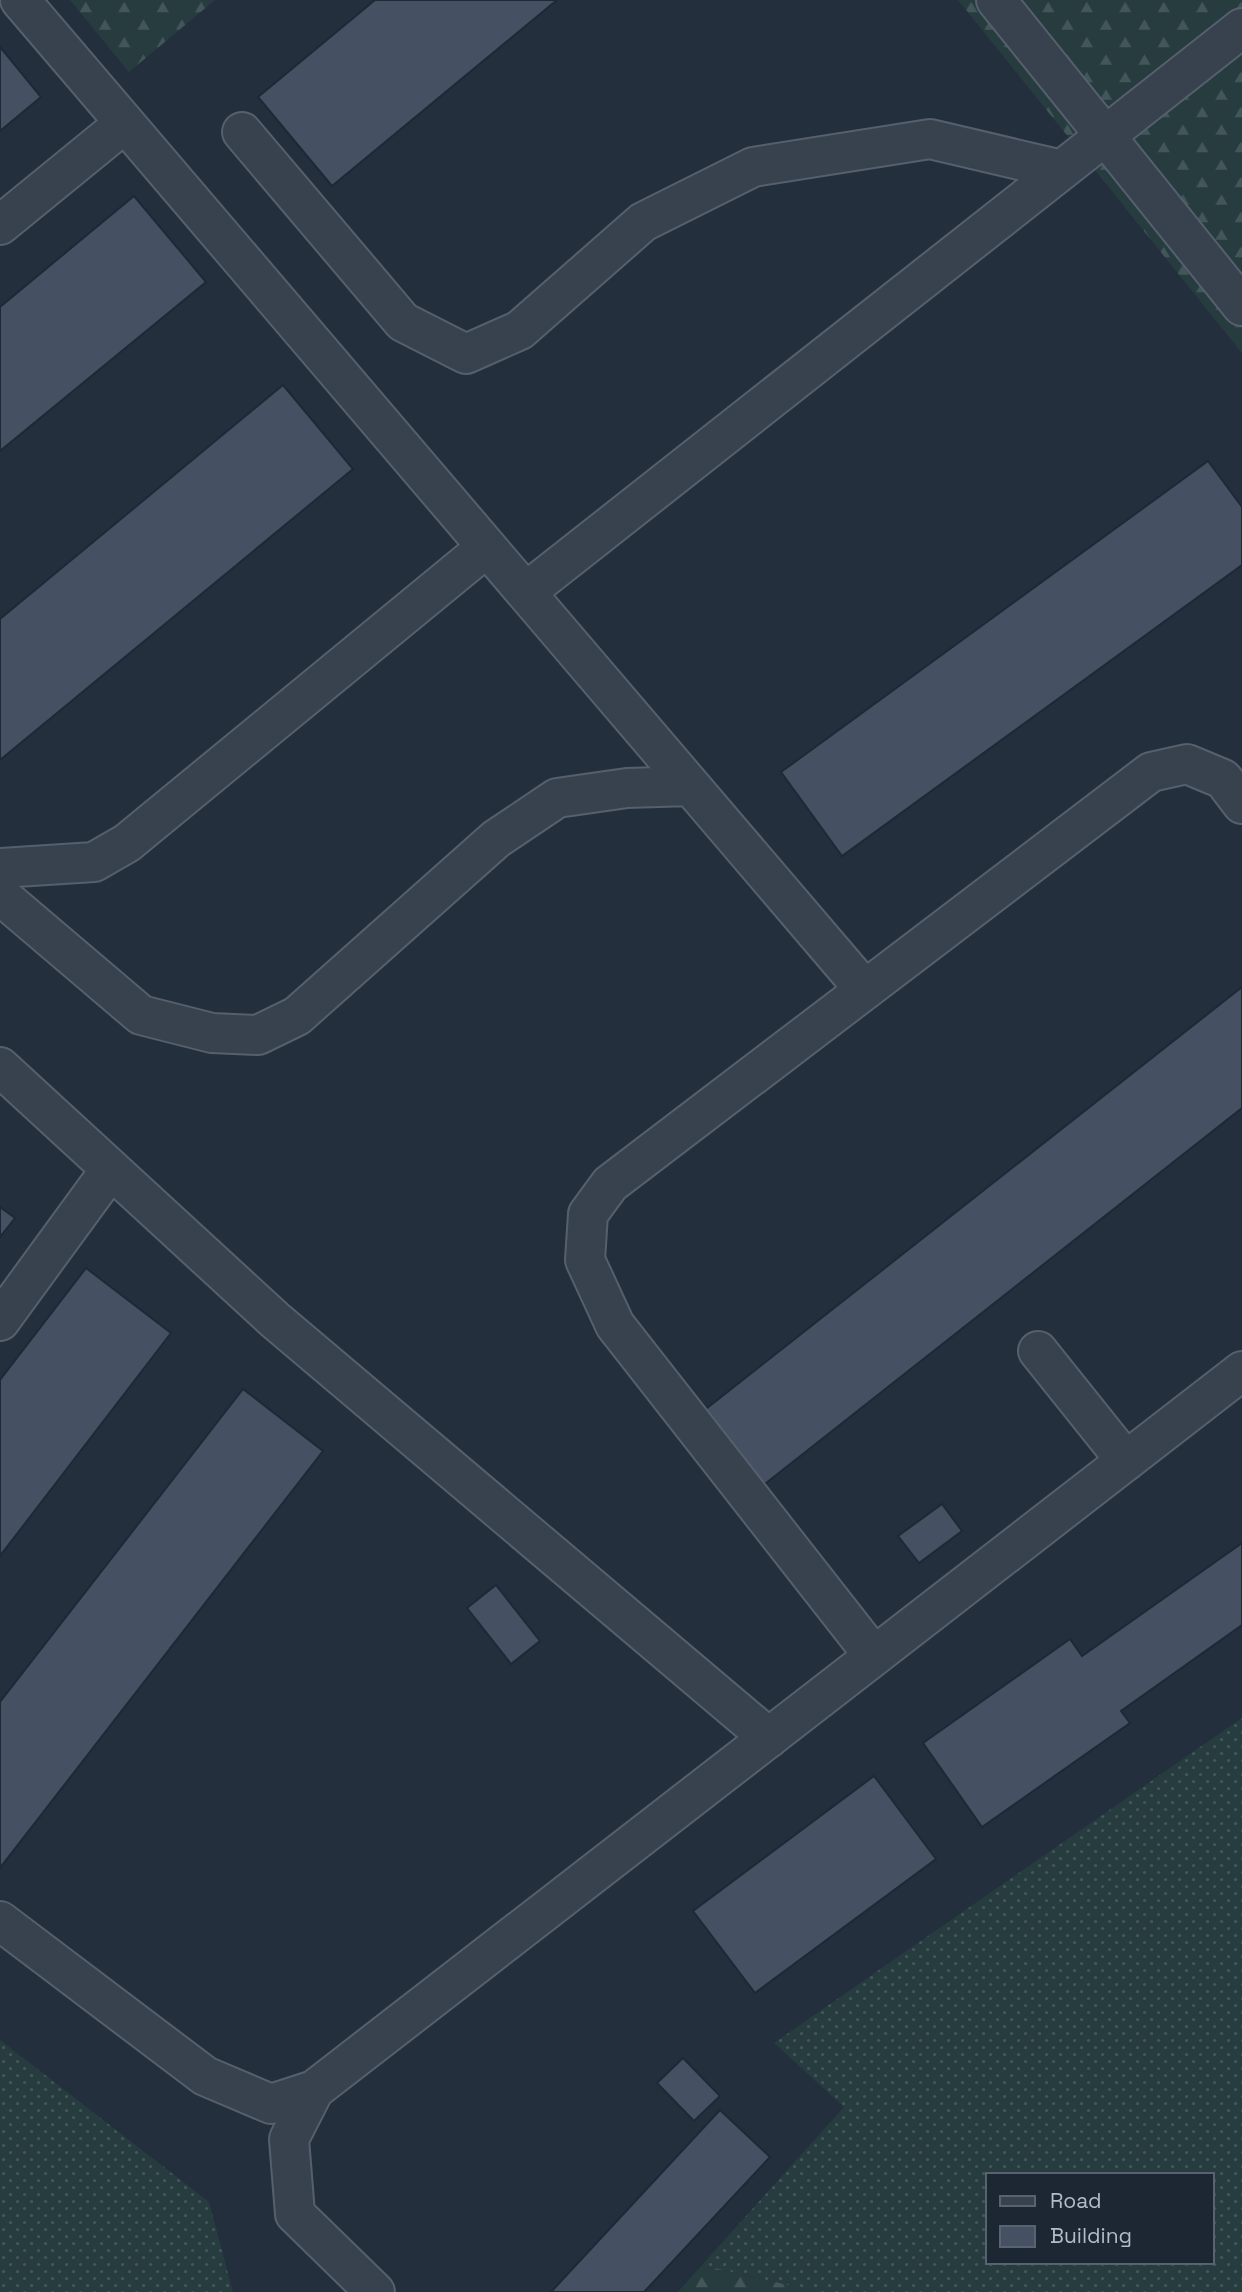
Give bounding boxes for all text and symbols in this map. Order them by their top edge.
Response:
legend [986,2173,1214,2264]
text: Road [1050,2187,1102,2214]
text: Building [1050,2222,1132,2249]

